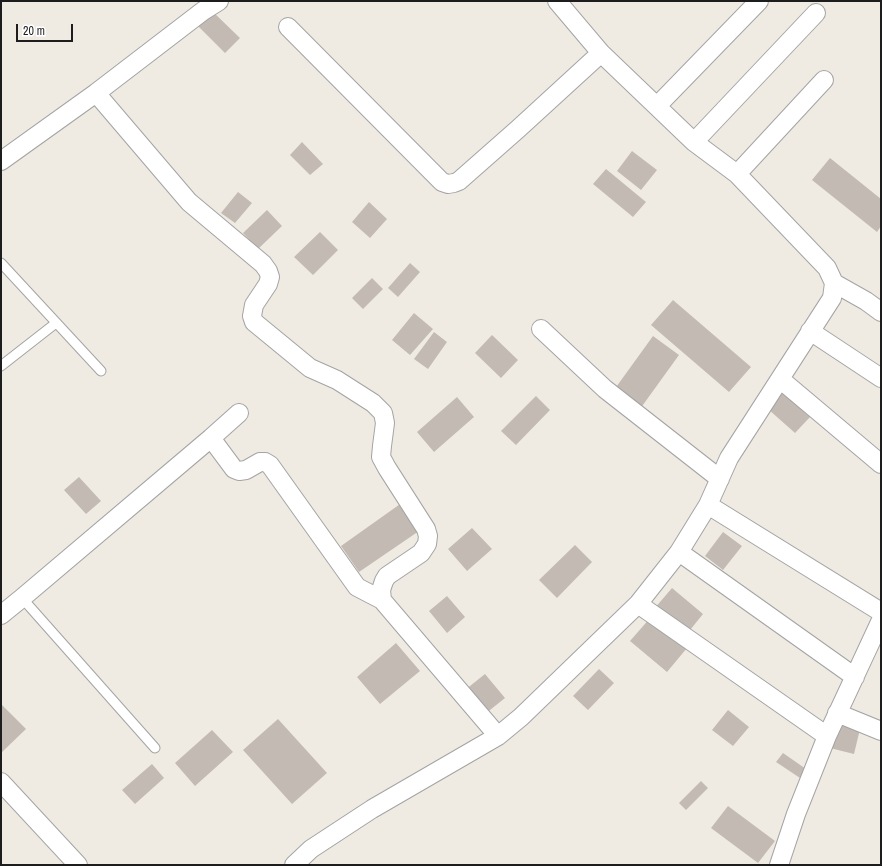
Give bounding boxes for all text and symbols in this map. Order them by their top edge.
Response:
scale bar [18,16,75,42]
text: 20 m [23,23,45,39]

